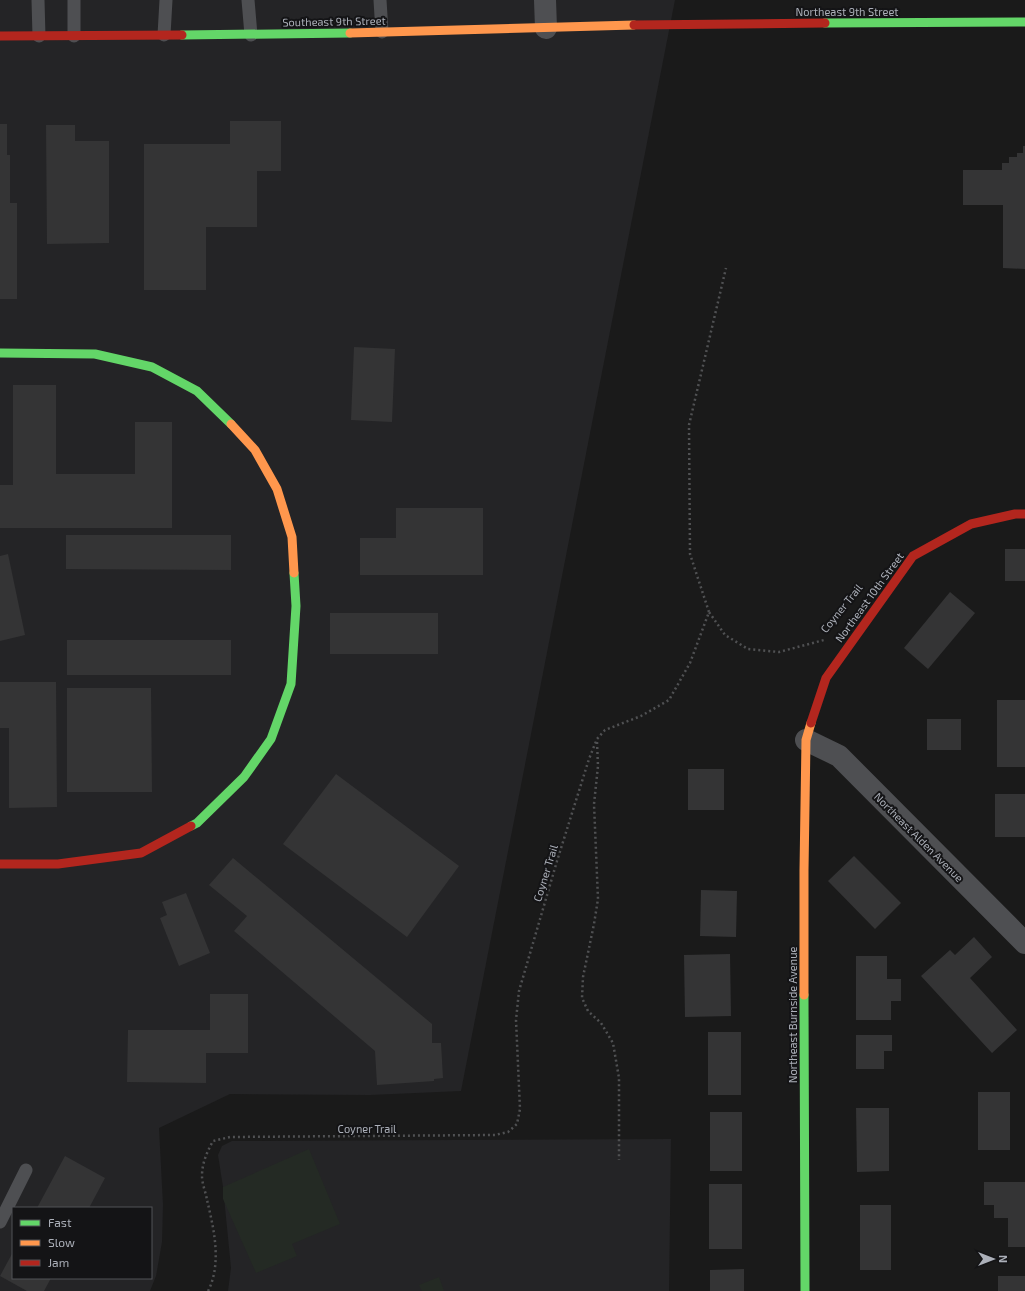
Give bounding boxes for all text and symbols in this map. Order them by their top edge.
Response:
street label: Northeast 9th Street [795,5,899,18]
street label: Southeast 9th Street [282,14,386,28]
street label: Northeast 10th Street [832,550,906,644]
street label: Coyner Trail [817,581,865,635]
street label: Northeast Alden Avenue [872,790,966,884]
street label: Coyner Trail [530,842,560,903]
street label: Northeast Burnside Avenue [786,947,799,1083]
street label: Coyner Trail [338,1122,397,1135]
legend [12,1207,152,1279]
text: Fast [48,1215,72,1229]
text: Slow [48,1235,75,1249]
north arrow [973,1239,1013,1279]
text: Jam [48,1255,69,1269]
text: N [997,1255,1010,1263]

